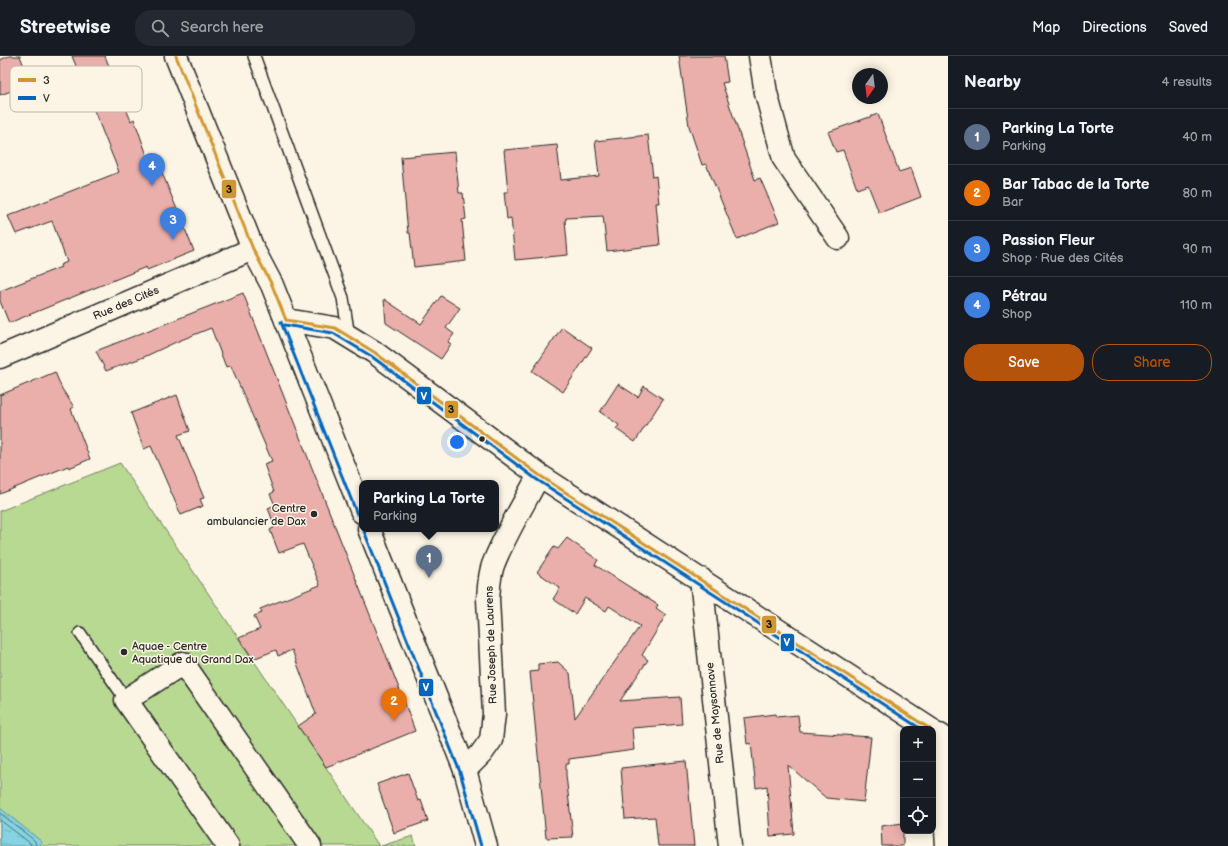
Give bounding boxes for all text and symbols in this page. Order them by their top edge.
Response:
search box [135,10,415,46]
text: Streetwise [20,16,111,39]
icon: search [149,17,171,39]
text: Search here [181,18,264,37]
text: Map [1032,19,1060,36]
text: Directions [1082,19,1147,36]
text: Saved [1169,19,1208,36]
legend [10,66,142,112]
north arrow [852,68,888,104]
text: Nearby [964,72,1021,92]
text: 3 [43,74,50,87]
text: 4 results [1162,74,1212,90]
text: V [43,92,50,105]
text: Parking La Torte [1002,119,1114,138]
text: 1 [974,129,980,145]
text: 40 m [1182,129,1212,145]
text: Parking [1002,138,1046,154]
pin: 4 [139,153,165,186]
text: Bar Tabac de la Torte [1002,175,1149,194]
line badge: 3 [221,179,237,199]
text: 3 [226,183,233,196]
text: 2 [973,185,981,201]
text: 80 m [1183,185,1212,201]
text: Bar [1002,194,1023,210]
pin: 3 [160,207,186,240]
text: Passion Fleur [1002,231,1095,250]
text: 3 [973,241,981,257]
text: 90 m [1183,241,1212,257]
text: Shop · Rue des Cités [1002,250,1123,266]
street label: Rue des Cités [91,283,161,323]
text: Pétrau [1002,287,1047,306]
text: 4 [973,297,981,313]
text: 110 m [1180,297,1212,313]
text: Shop [1002,306,1032,322]
button: Save [964,344,1084,381]
button: Share [1092,344,1212,381]
line badge: V [416,386,432,405]
text: V [421,390,428,403]
line badge: 3 [444,400,459,419]
text: 3 [448,403,455,416]
your location [447,432,467,452]
unlabelled marker [477,434,487,444]
popup [359,480,499,532]
text: Parking La Torte [373,489,485,508]
place label: Centre ambulancier de Dax [207,502,306,528]
text: Parking [373,508,417,524]
marker: Centre ambulancier de Dax [309,509,319,519]
pin: 1 [416,545,442,578]
street label: Rue Joseph de Laurens [482,585,500,704]
line badge: 3 [761,615,777,634]
text: 3 [766,618,773,631]
line badge: V [780,633,795,652]
text: V [784,636,791,649]
place label: Aquae - Centre Aquatique du Grand Dax [132,640,254,666]
marker: Aquae - Centre Aquatique du Grand Dax [119,647,129,657]
street label: Rue de Maysonnave [703,661,727,764]
line badge: V [418,678,434,697]
text: V [423,681,430,694]
pin: 2 [381,688,407,721]
map controls [900,726,936,834]
button: + [900,726,936,762]
button: − [900,762,936,798]
button: locate [900,798,936,834]

